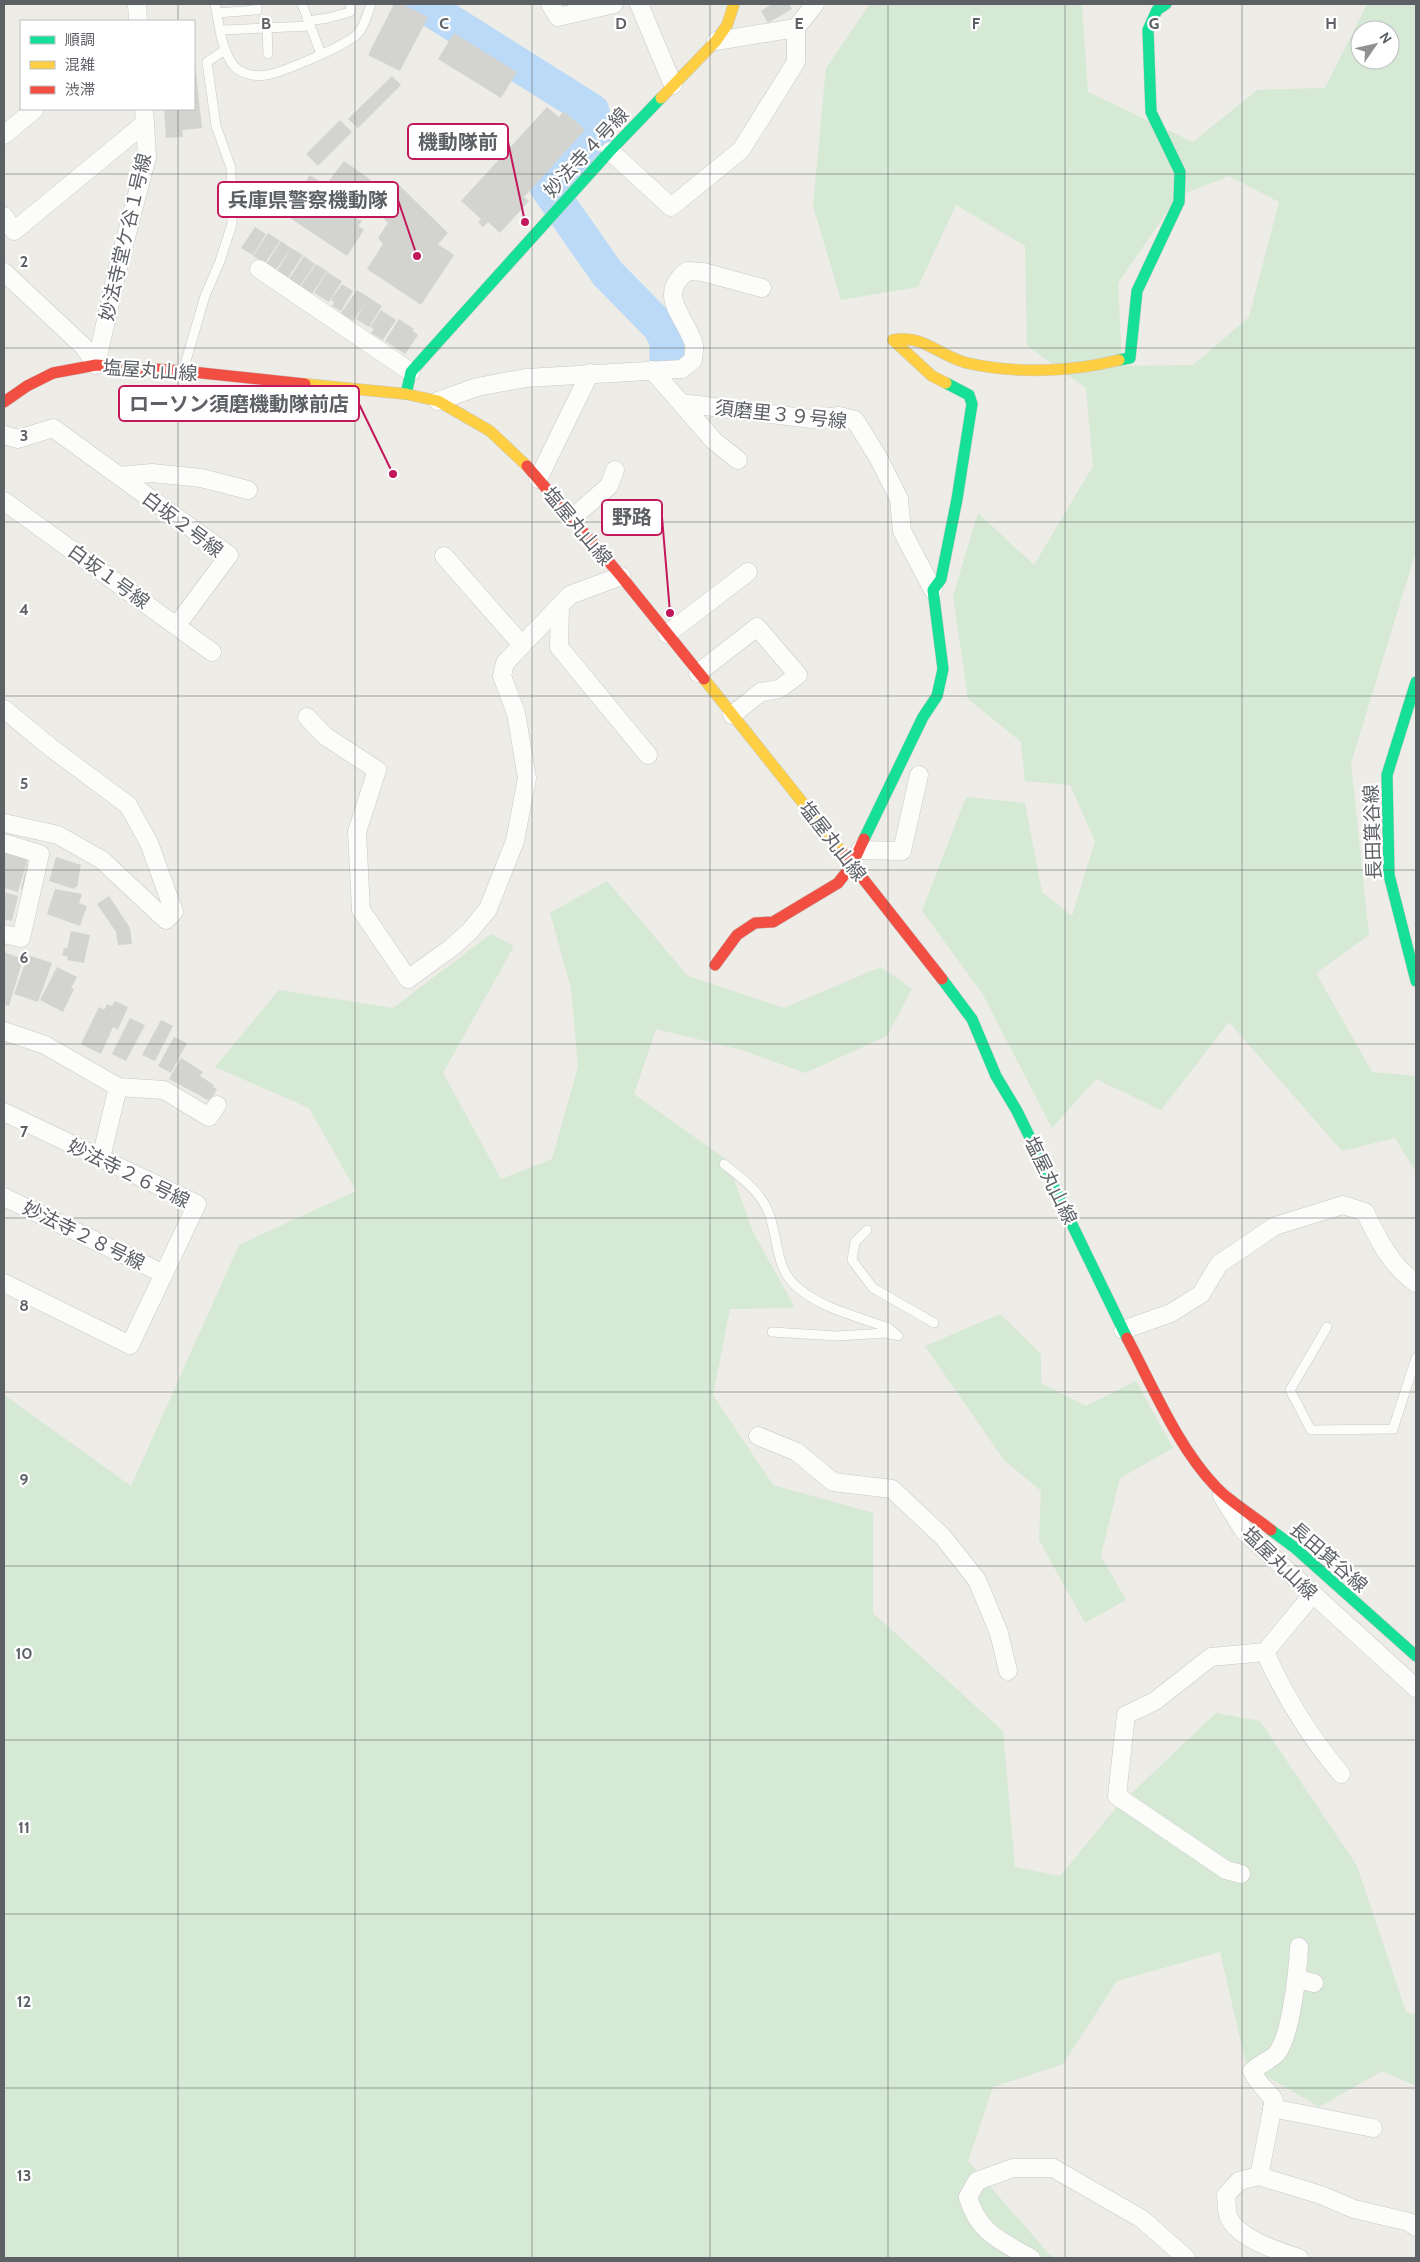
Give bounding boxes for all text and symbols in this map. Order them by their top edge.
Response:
text: B [261,14,271,33]
text: C [439,14,449,33]
text: D [615,14,627,33]
text: E [794,14,804,33]
text: F [972,14,981,33]
text: G [1149,14,1159,33]
text: H [1325,14,1337,33]
legend [20,20,195,110]
north arrow [1350,20,1400,70]
text: N [1376,29,1396,47]
text: 順調 [65,31,95,49]
text: 混雑 [65,56,95,74]
text: 渋滞 [65,81,95,99]
street label: 妙法寺４号線 [539,103,634,202]
callout: 機動隊前 [408,124,508,159]
text: 機動隊前 [418,130,498,154]
street label: 妙法寺堂ケ谷１号線 [95,151,156,323]
callout: 兵庫県警察機動隊 [218,182,398,217]
text: 兵庫県警察機動隊 [228,188,388,212]
text: 2 [20,252,28,271]
street label: 塩屋丸山線 [102,356,198,385]
callout: ローソン須磨機動隊前店 [119,386,359,421]
text: ローソン須磨機動隊前店 [129,392,349,416]
street label: 須磨里３９号線 [714,396,848,433]
text: 3 [20,426,28,445]
street label: 塩屋丸山線 [538,483,617,570]
street label: 白坂２号線 [138,487,228,562]
callout: 野路 [602,500,662,535]
text: 野路 [612,505,652,529]
street label: 白坂１号線 [64,539,154,614]
text: 4 [19,600,29,619]
text: 5 [20,774,28,793]
street label: 長田箕谷線 [1359,784,1386,880]
street label: 塩屋丸山線 [794,797,871,886]
text: 6 [20,948,29,967]
text: 7 [20,1122,29,1141]
street label: 塩屋丸山線 [1019,1132,1082,1228]
street label: 妙法寺２６号線 [64,1134,194,1213]
street label: 妙法寺２８号線 [19,1196,149,1275]
text: 8 [19,1296,29,1315]
text: 9 [20,1470,29,1489]
street label: 長田箕谷線 [1285,1518,1372,1597]
street label: 塩屋丸山線 [1237,1522,1322,1605]
text: 10 [15,1644,33,1663]
text: 11 [18,1818,30,1837]
text: 12 [17,1992,31,2011]
text: 13 [17,2166,31,2185]

